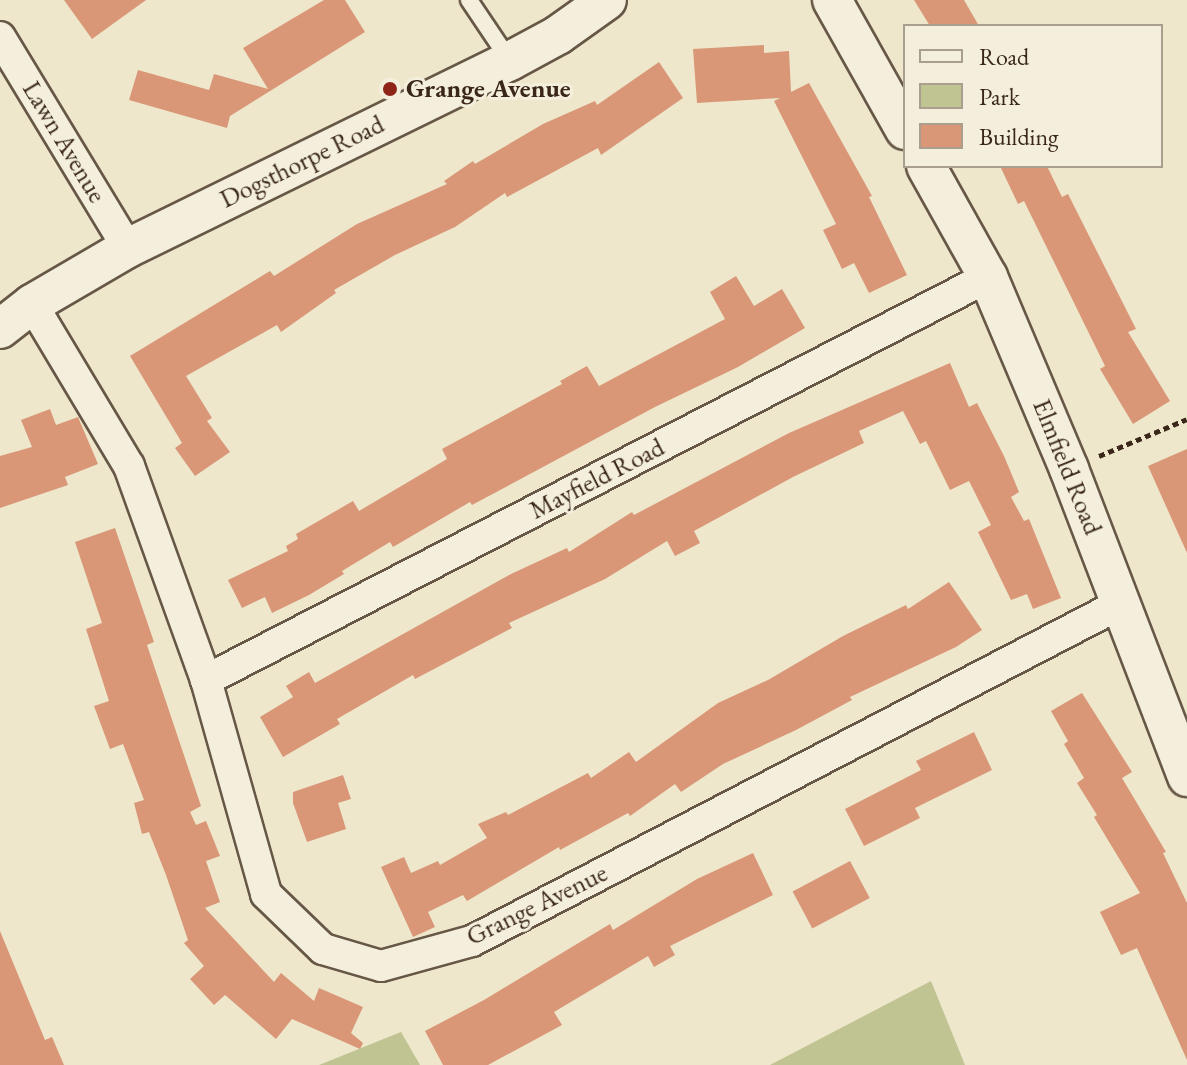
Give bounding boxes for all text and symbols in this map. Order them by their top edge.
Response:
legend [903,24,1163,168]
text: Road [979,41,1029,72]
place label: Grange Avenue [406,73,571,105]
street label: Lawn Avenue [16,76,112,208]
marker: Grange Avenue [381,80,399,98]
text: Park [979,81,1020,112]
street label: Dogsthorpe Road [215,109,389,215]
text: Building [979,121,1059,152]
street label: Elmfield Road [1026,395,1108,539]
street label: Mayfield Road [524,432,670,526]
street label: Grange Avenue [461,857,613,953]

